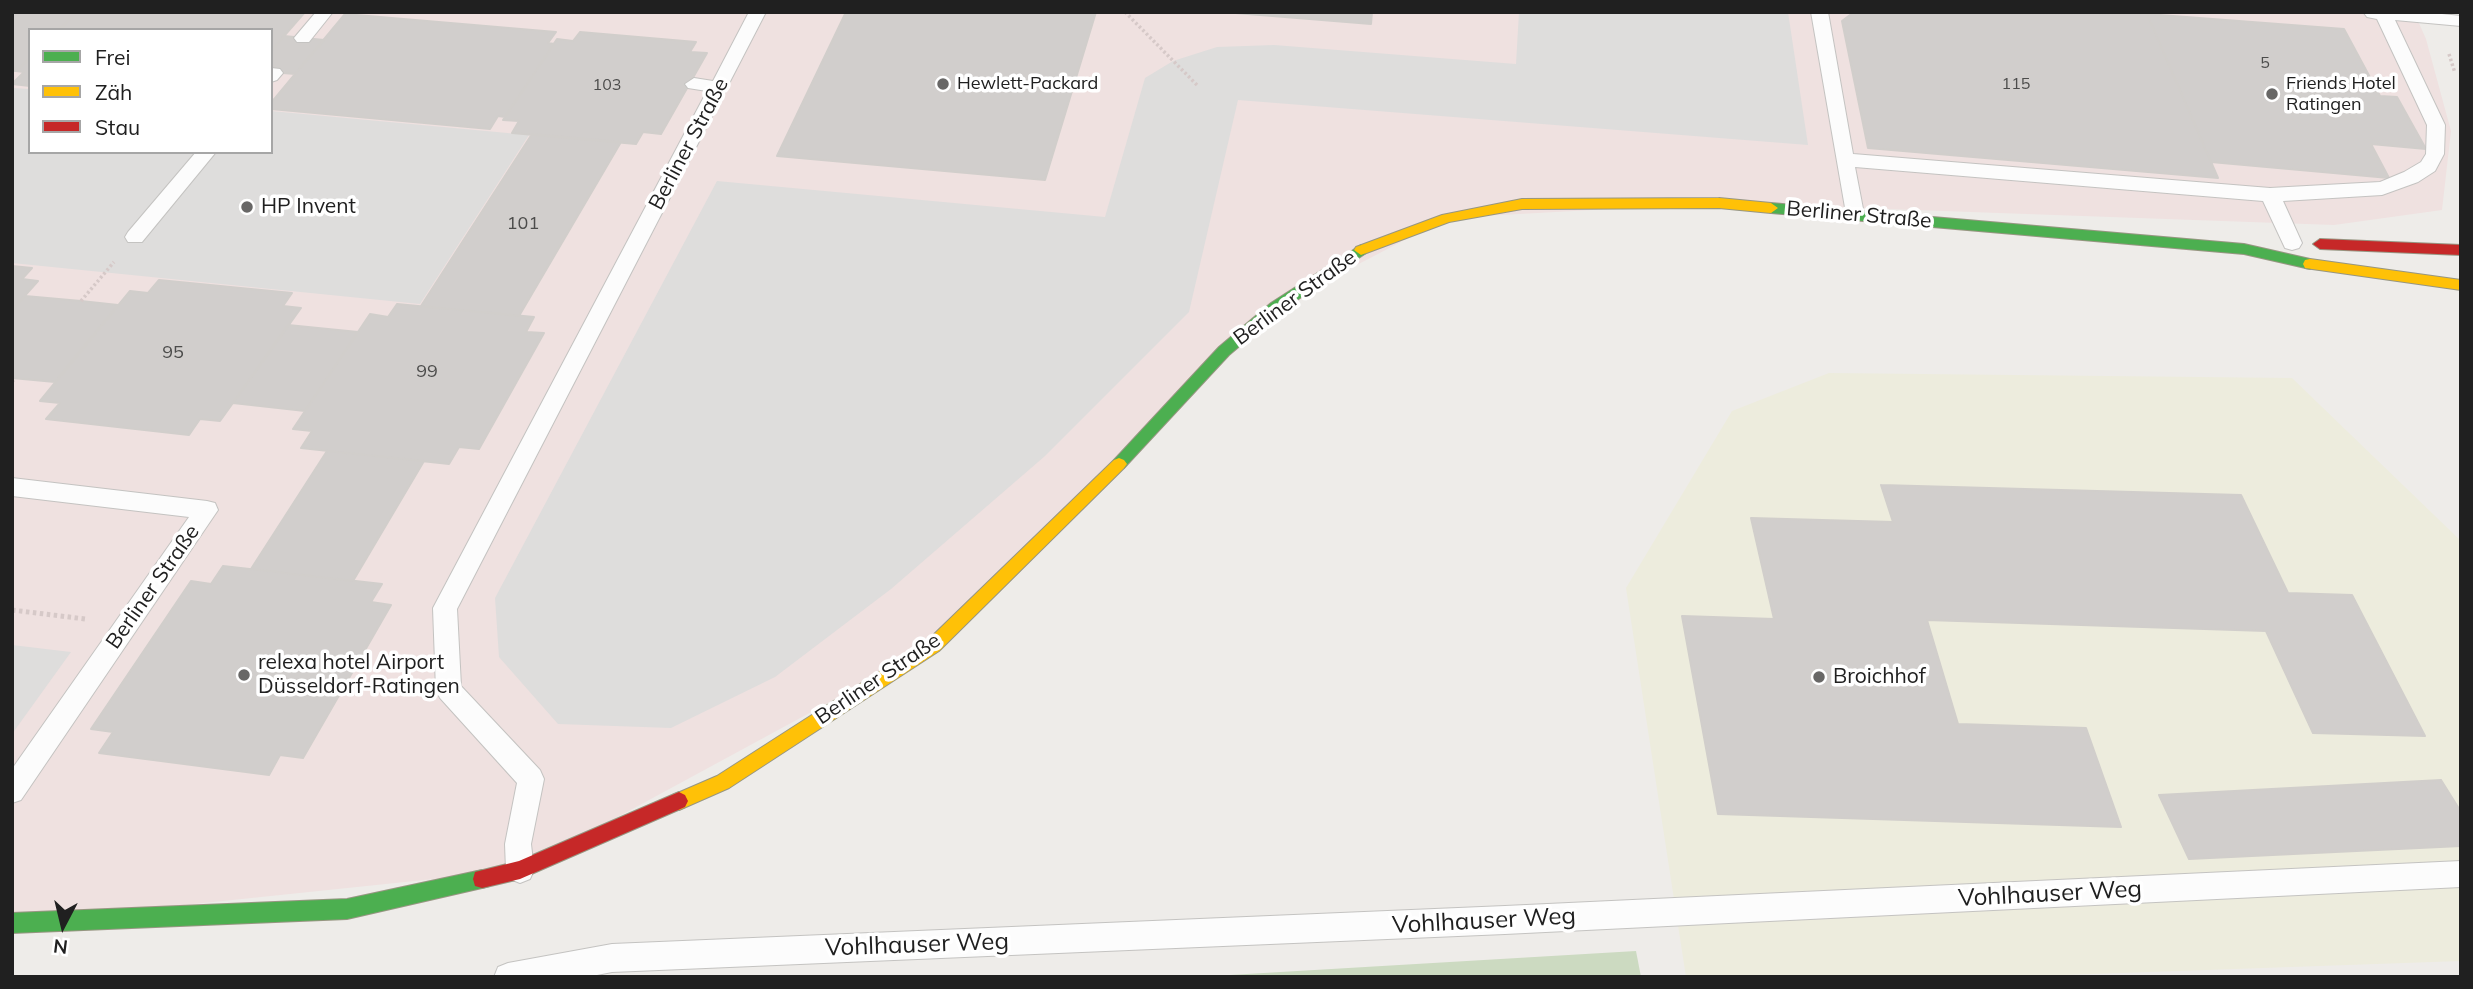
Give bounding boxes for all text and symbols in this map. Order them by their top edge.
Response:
legend [28,28,273,154]
text: Frei [95,44,131,70]
house number: 5 [2260,53,2270,73]
place label: Hewlett-Packard [957,73,1098,95]
place label: Friends Hotel Ratingen [2286,73,2396,116]
street label: Berliner Straße [644,74,734,214]
house number: 115 [2002,74,2030,94]
house number: 103 [593,75,621,95]
marker: Hewlett-Packard [935,76,951,92]
text: Zäh [95,79,132,105]
marker: Friends Hotel Ratingen [2264,86,2280,102]
text: Stau [95,114,140,140]
place label: HP Invent [261,194,356,220]
street label: Berliner Straße [1785,196,1933,234]
marker: HP Invent [239,199,255,215]
house number: 101 [507,213,539,235]
street label: Berliner Straße [1229,245,1361,351]
house number: 95 [162,342,184,364]
house number: 99 [416,361,438,383]
street label: Berliner Straße [101,520,205,654]
street label: Berliner Straße [811,628,945,730]
place label: relexa hotel Airport Düsseldorf-Ratingen [258,650,460,700]
place label: Broichhof [1833,664,1926,690]
marker: relexa hotel Airport Düsseldorf-Ratingen [236,667,252,683]
marker: Broichhof [1811,669,1827,685]
street label: Vohlhauser Weg [1957,875,2143,913]
north arrow [28,891,98,961]
street label: Vohlhauser Weg [1391,902,1577,940]
street label: Vohlhauser Weg [825,927,1009,963]
text: N [52,934,69,960]

